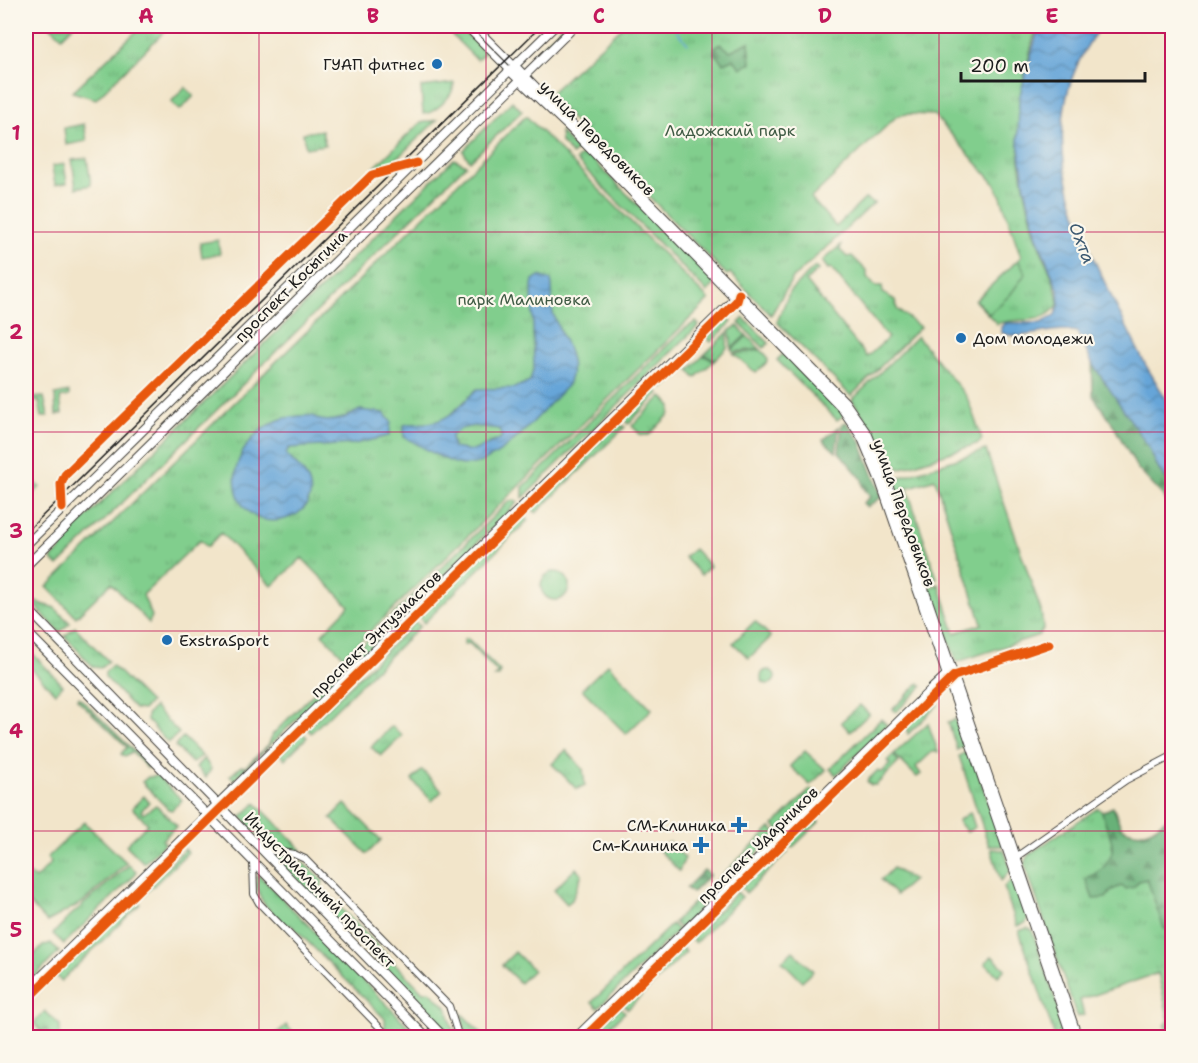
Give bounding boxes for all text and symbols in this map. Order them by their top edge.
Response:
text: A [138,3,154,29]
text: B [367,3,379,29]
text: C [593,3,605,29]
text: D [818,3,832,29]
text: E [1045,3,1059,29]
scale bar [961,45,1146,83]
place label: ГУАП фитнес [323,54,425,75]
text: 200 m [970,54,1029,78]
marker: ГУАП фитнес [430,57,444,71]
street label: улица Передовиков [535,76,659,200]
text: 1 [11,120,21,146]
park label: Ладожский парк [665,120,796,141]
water label: Охта [1063,219,1101,267]
street label: проспект Косыгина [230,225,352,347]
park label: парк Малиновка [457,289,591,310]
text: 2 [9,319,23,345]
place label: Дом молодежи [973,328,1093,349]
marker: Дом молодежи [954,331,968,345]
street label: улица Передовиков [868,436,940,590]
text: 3 [9,518,23,544]
street label: проспект Энтузиастов [306,566,446,702]
place label: ExstraSport [179,630,269,651]
marker: ExstraSport [160,633,174,647]
text: 4 [9,718,23,744]
street label: проспект Ударников [693,782,823,908]
street label: Индустриальный проспект [240,808,401,973]
place label: СМ-Клиника [627,815,726,836]
marker: СМ-Клиника [730,816,748,834]
place label: См-Клиника [592,835,688,856]
marker: См-Клиника [692,836,710,854]
text: 5 [10,917,22,943]

